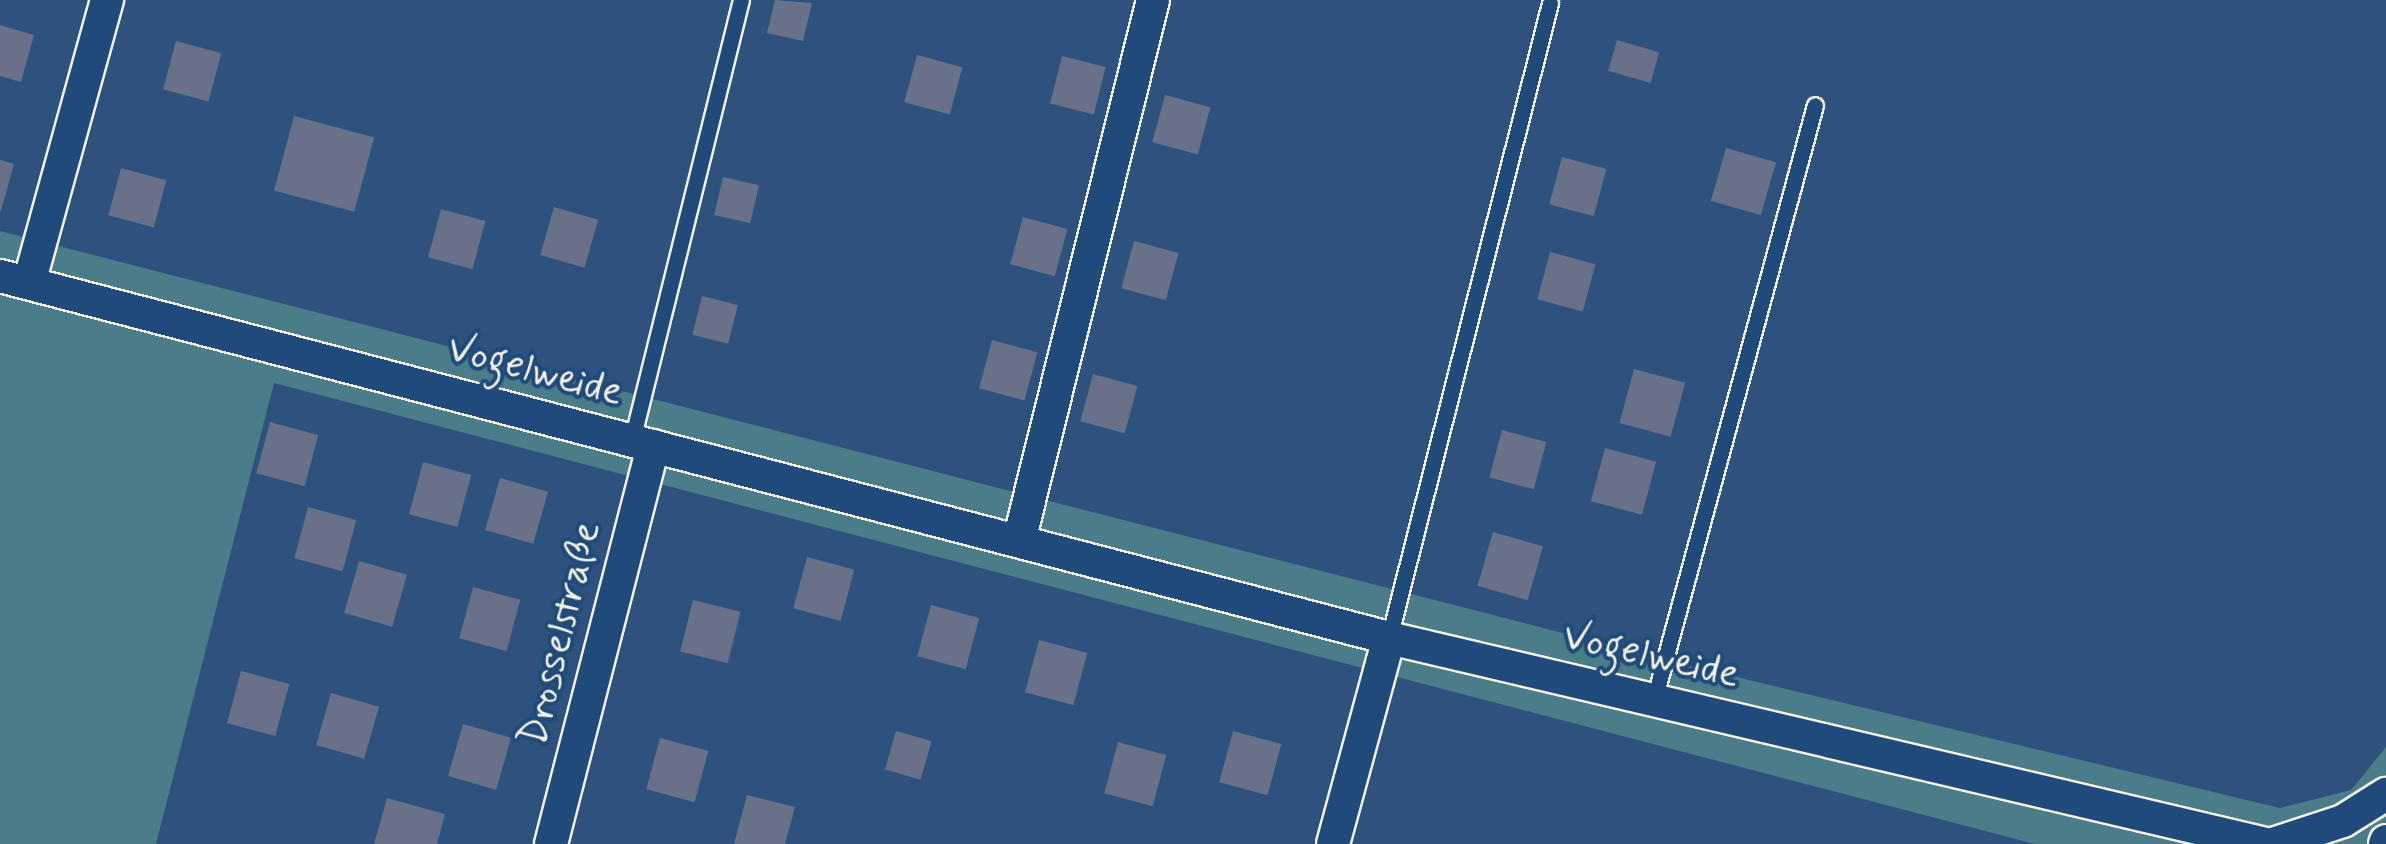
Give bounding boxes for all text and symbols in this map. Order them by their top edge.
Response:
street label: Vogelweide [442,325,628,417]
street label: Drosselstraße [510,517,612,751]
street label: Vogelweide [1558,612,1744,700]

